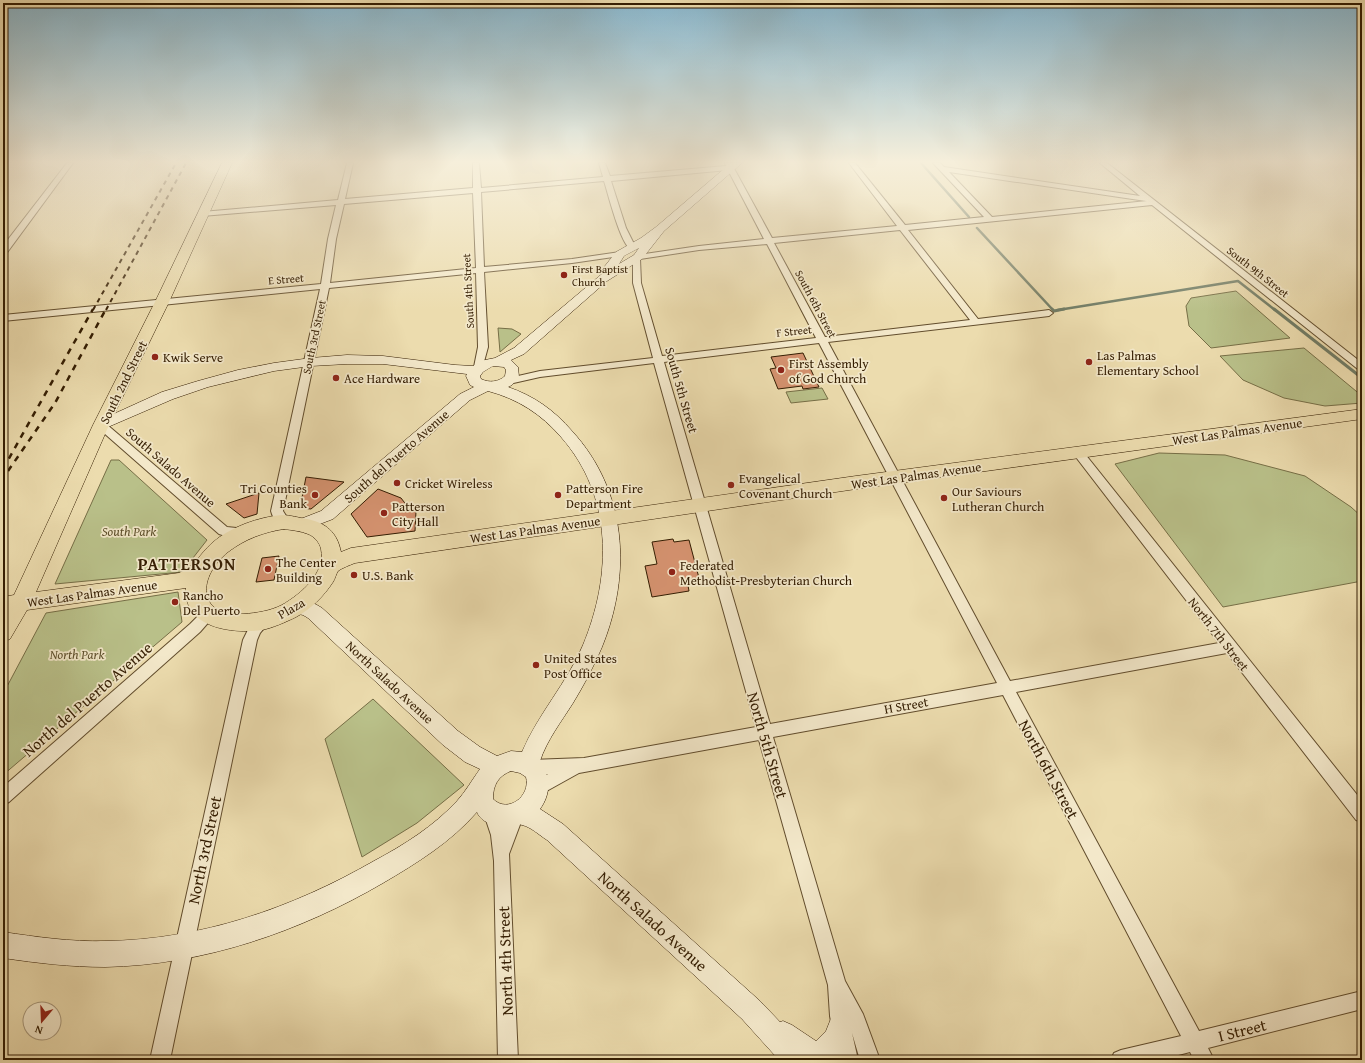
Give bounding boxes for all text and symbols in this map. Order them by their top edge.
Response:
street label: South 9th Street [1224,243,1293,301]
street label: South 4th Street [458,253,478,329]
place label: First Baptist Church [572,261,628,290]
street label: South 6th Street [791,267,841,341]
street label: E Street [267,269,305,289]
marker: First Baptist Church [559,270,569,280]
street label: South 3rd Street [298,298,330,375]
street label: F Street [775,321,813,341]
street label: South 2nd Street [95,337,152,427]
street label: South 5th Street [660,345,703,436]
place label: Las Palmas Elementary School [1097,346,1199,380]
place label: Kwik Serve [163,348,223,367]
marker: Kwik Serve [150,352,160,362]
place label: First Assembly of God Church [789,354,869,388]
marker: Las Palmas Elementary School [1084,357,1094,367]
marker: First Assembly of God Church [776,365,786,375]
place label: Ace Hardware [344,369,420,388]
marker: Ace Hardware [331,373,341,383]
street label: South del Puerto Avenue [340,405,453,507]
street label: West Las Palmas Avenue [1171,413,1303,450]
street label: South Salado Avenue [122,423,220,512]
street label: West Las Palmas Avenue [850,457,982,494]
place label: Evangelical Covenant Church [739,469,833,503]
place label: Cricket Wireless [405,474,493,493]
marker: Cricket Wireless [392,478,402,488]
place label: Tri Counties Bank [240,479,307,513]
place label: Patterson Fire Department [566,479,643,513]
marker: Evangelical Covenant Church [726,480,736,490]
place label: Our Saviours Lutheran Church [952,482,1045,516]
marker: Tri Counties Bank [310,490,320,500]
marker: Patterson Fire Department [553,490,563,500]
marker: Our Saviours Lutheran Church [939,493,949,503]
place label: Patterson City Hall [392,497,446,531]
marker: Patterson City Hall [379,508,389,518]
street label: West Las Palmas Avenue [469,511,601,548]
park label: South Park [102,522,156,541]
district label: PATTERSON [138,551,236,576]
place label: The Center Building [276,553,337,587]
place label: Federated Methodist-Presbyterian Church [680,556,853,590]
marker: The Center Building [263,564,273,574]
place label: U.S. Bank [362,566,414,585]
marker: Federated Methodist-Presbyterian Church [667,567,677,577]
marker: U.S. Bank [349,570,359,580]
street label: West Las Palmas Avenue [26,575,158,612]
place label: Rancho Del Puerto [183,586,241,620]
street label: Plaza [274,593,309,624]
street label: North 7th Street [1184,593,1254,676]
marker: Rancho Del Puerto [170,597,180,607]
street label: North del Puerto Avenue [17,636,157,762]
street label: North Salado Avenue [342,637,438,728]
park label: North Park [50,645,104,664]
place label: United States Post Office [544,649,617,683]
marker: United States Post Office [531,660,541,670]
street label: North 5th Street [741,689,795,801]
street label: H Street [883,692,930,719]
street label: North 6th Street [1013,715,1086,823]
street label: North 3rd Street [181,793,227,906]
street label: North Salado Avenue [593,865,713,977]
street label: North 4th Street [491,905,519,1016]
north arrow [22,1001,62,1041]
street label: I Street [1215,1012,1269,1048]
text: N [32,1021,45,1039]

